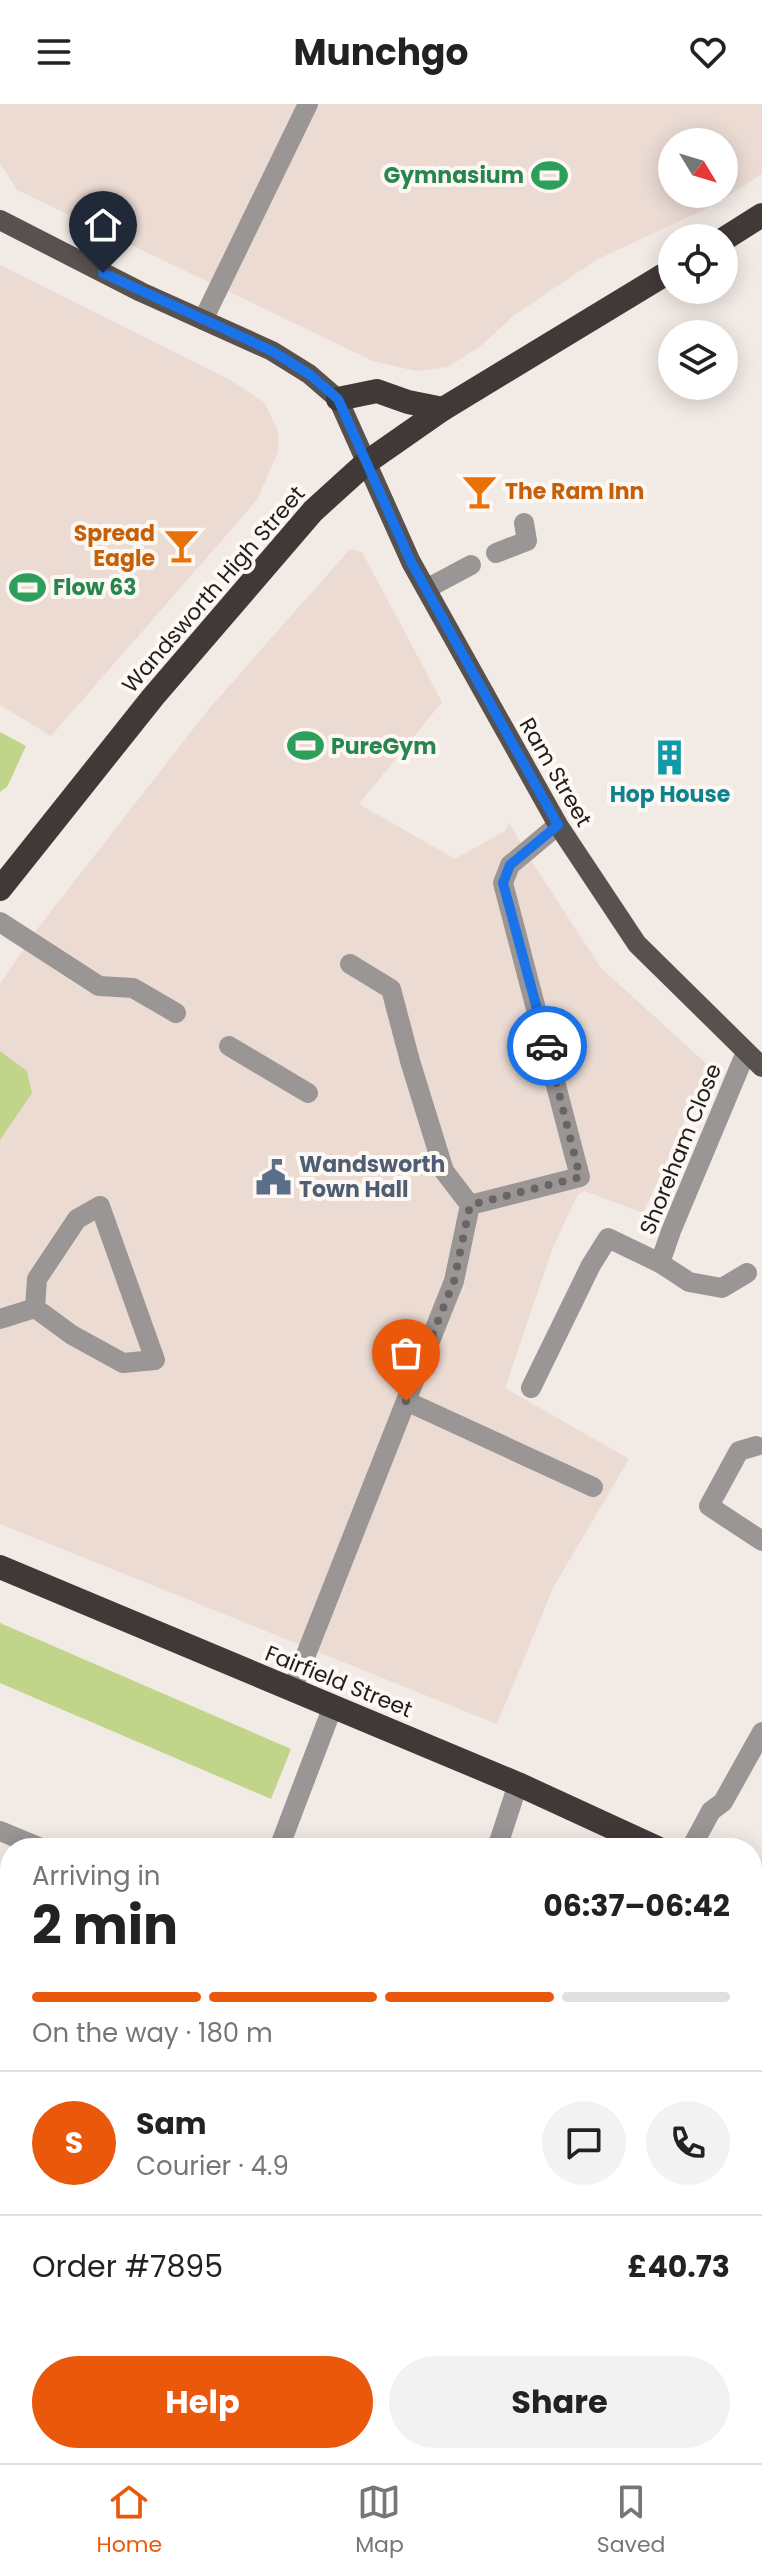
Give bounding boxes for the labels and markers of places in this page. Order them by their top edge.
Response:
sports icon: Gymnasium [531,156,569,194]
place label: Gymnasium [383,160,524,191]
pin [69,191,137,273]
bar icon: The Ram Inn [460,472,498,510]
place label: The Ram Inn [505,476,644,507]
place label: Spread Eagle [74,518,155,574]
bar icon: Spread Eagle [162,527,200,565]
sports icon: Flow 63 [8,568,46,606]
place label: Flow 63 [53,572,137,603]
sports icon: PureGym [286,727,324,765]
place label: PureGym [331,731,437,762]
building icon: Hop House [651,739,689,777]
place label: Hop House [610,779,730,810]
place label: Wandsworth Town Hall [299,1149,445,1205]
public building icon: Wandsworth Town Hall [254,1158,292,1196]
pin [372,1319,440,1401]

